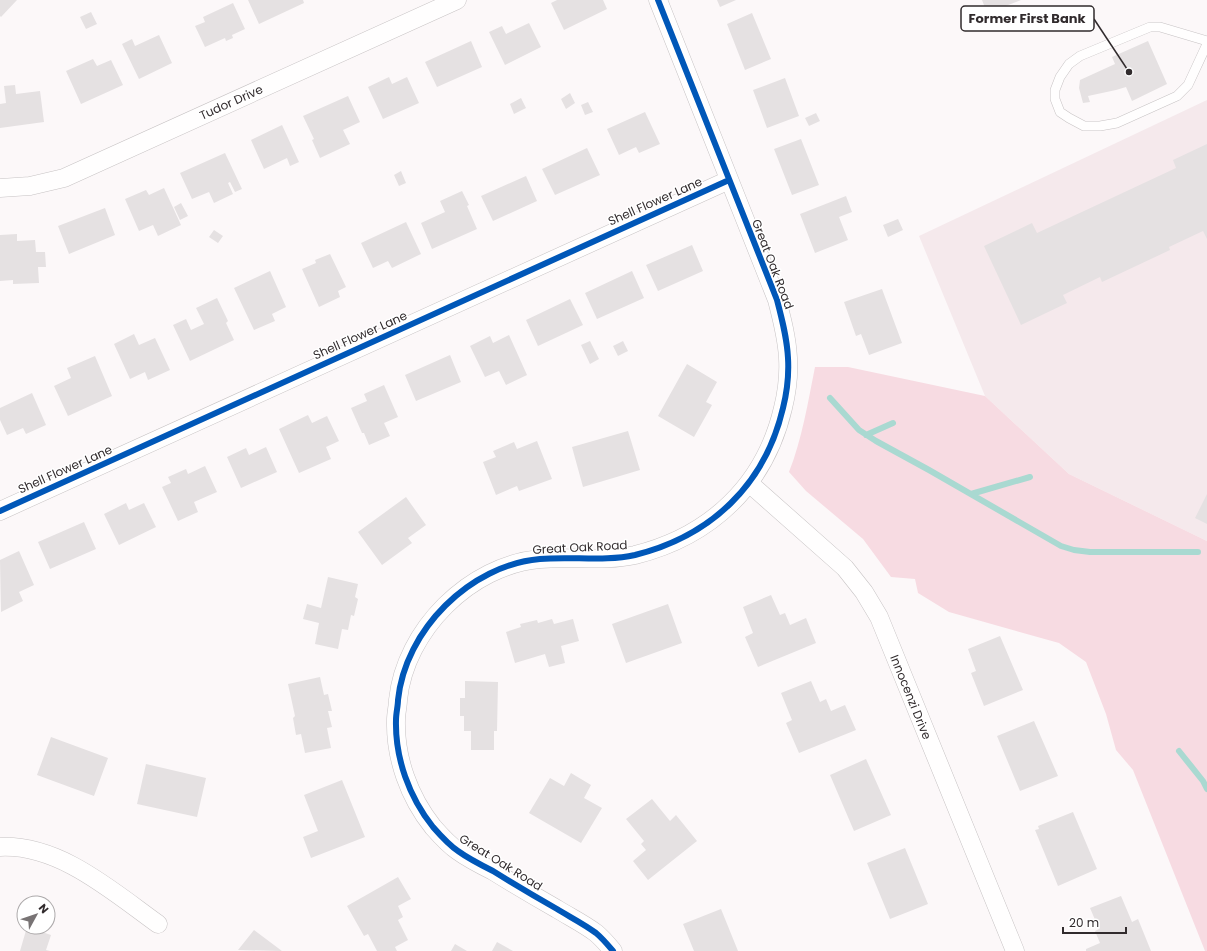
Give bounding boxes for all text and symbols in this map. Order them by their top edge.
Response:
callout: Former First Bank [961,6,1094,31]
text: Former First Bank [968,9,1086,28]
street label: Tudor Drive [197,80,265,124]
street label: Shell Flower Lane [605,173,705,229]
street label: Great Oak Road [748,217,798,311]
street label: Shell Flower Lane [310,307,410,363]
street label: Shell Flower Lane [15,441,115,497]
street label: Great Oak Road [532,536,628,558]
street label: Innocenzi Drive [886,652,936,742]
street label: Great Oak Road [456,830,546,894]
north arrow [16,895,56,935]
text: N [35,900,52,917]
scale bar [1063,909,1126,935]
text: 20 m [1069,914,1099,931]

